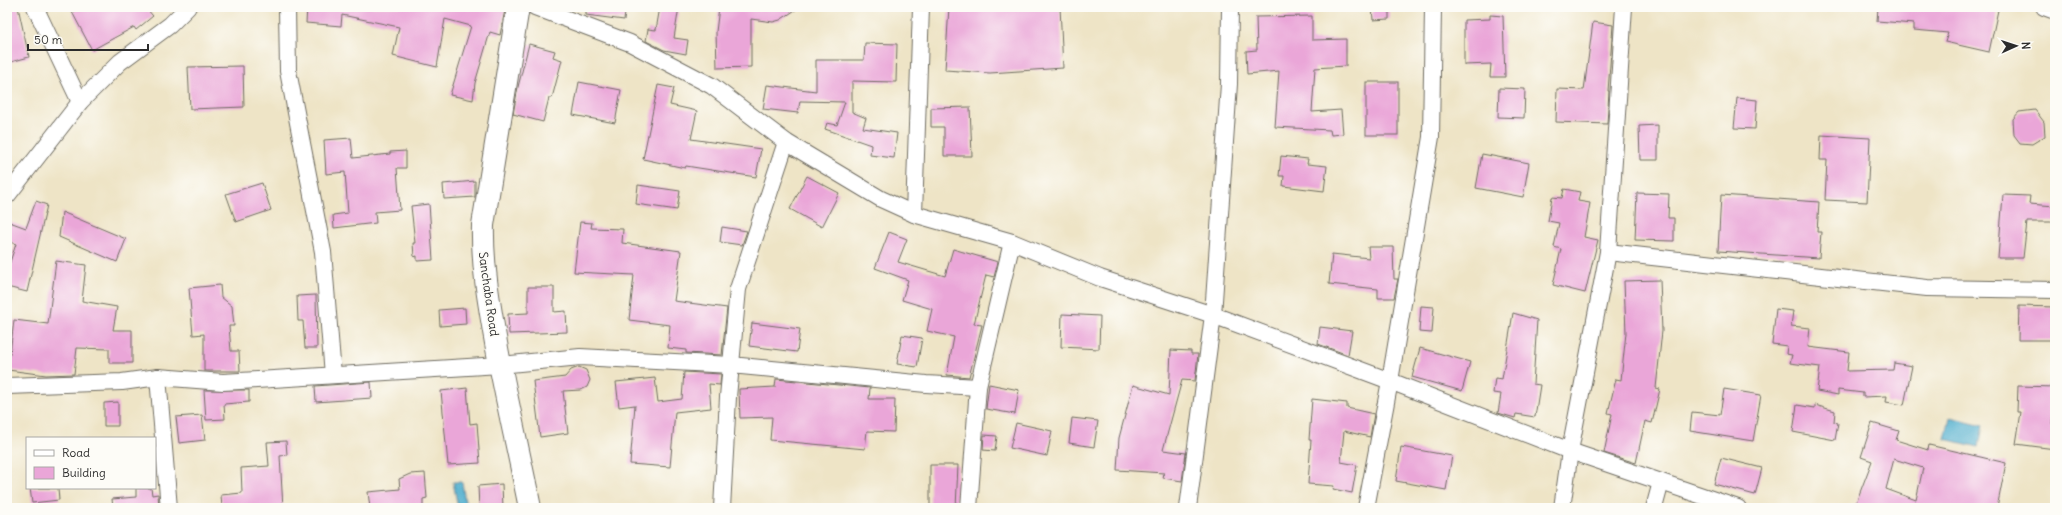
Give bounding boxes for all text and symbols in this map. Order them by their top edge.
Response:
scale bar [28,26,148,52]
north arrow [1996,26,2036,66]
text: 50 m [34,32,63,47]
text: N [2019,41,2033,50]
street label: Sanchaba Road [476,251,502,337]
legend [26,437,156,489]
text: Road [62,445,90,460]
text: Building [62,465,106,480]

